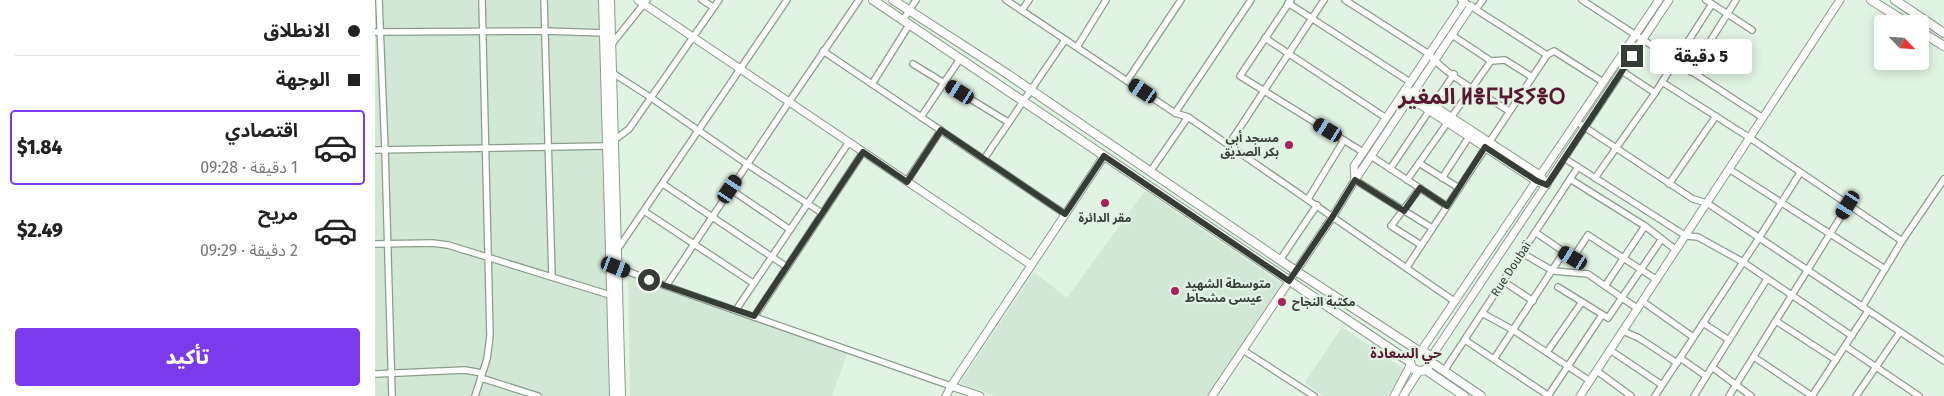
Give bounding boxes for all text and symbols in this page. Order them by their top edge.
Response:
north arrow [1874,15,1929,70]
map controls [1874,15,1929,70]
text: الانطلاق [264,19,330,42]
callout: 5 دقيقة [1649,38,1752,74]
route end [1621,45,1643,67]
text: 5 دقيقة [1674,47,1728,66]
text: الوجهة [276,68,330,91]
car [1126,76,1159,106]
car [943,78,976,106]
district label: المغير ⵍⴻⵎⵖⵉⵢⴻⵔ [1397,83,1566,110]
car [1311,116,1344,144]
text: اقتصادي [225,119,298,142]
icon: car [313,125,358,170]
place label: مسجد أبي بكر الصديق [1221,130,1279,159]
text: $1.84 [17,136,63,159]
marker: مسجد أبي بكر الصديق [1283,139,1295,151]
text: 1 دقيقة · 09:28 [200,158,298,177]
car [715,172,744,206]
car [1833,188,1862,222]
marker: مقر الدائرة [1099,197,1111,209]
text: مريح [258,202,298,225]
icon: car [313,208,358,253]
place label: مقر الدائرة [1079,211,1131,225]
text: $2.49 [17,219,63,242]
street label: Rue Doubaï [1488,238,1534,299]
text: 2 دقيقة · 09:29 [200,241,298,260]
car [1556,244,1589,272]
car [599,255,632,279]
route start [638,269,660,291]
place label: متوسطة الشهيد عيسى مشحاط [1185,277,1271,305]
marker: متوسطة الشهيد عيسى مشحاط [1169,285,1181,297]
place label: مكتبة النجاح [1292,295,1355,311]
marker: مكتبة النجاح [1276,296,1288,308]
button: تأكيد [15,328,360,386]
district label: حي السعادة [1370,345,1442,364]

